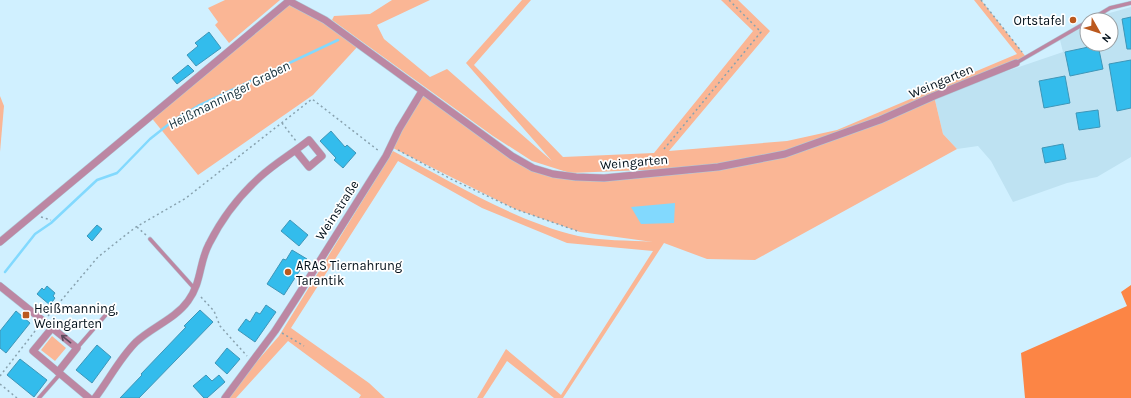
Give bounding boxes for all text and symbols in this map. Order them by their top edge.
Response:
north arrow [1079,12,1119,52]
place label: Ortstafel [1013,13,1065,28]
marker: Ortstafel [1068,15,1078,25]
text: N [1099,31,1114,45]
water label: Heißmanninger Graben [165,57,293,133]
street label: Weingarten [907,61,975,101]
street label: Weingarten [599,152,669,172]
street label: Weinstraße [312,177,362,243]
place label: ARAS Tiernahrung Tarantik [296,258,403,288]
marker: ARAS Tiernahrung Tarantik [283,267,293,277]
place label: Heißmanning, Weingarten [34,301,118,331]
marker: Heißmanning, Weingarten [21,310,31,320]
one-way arrow [60,334,71,343]

